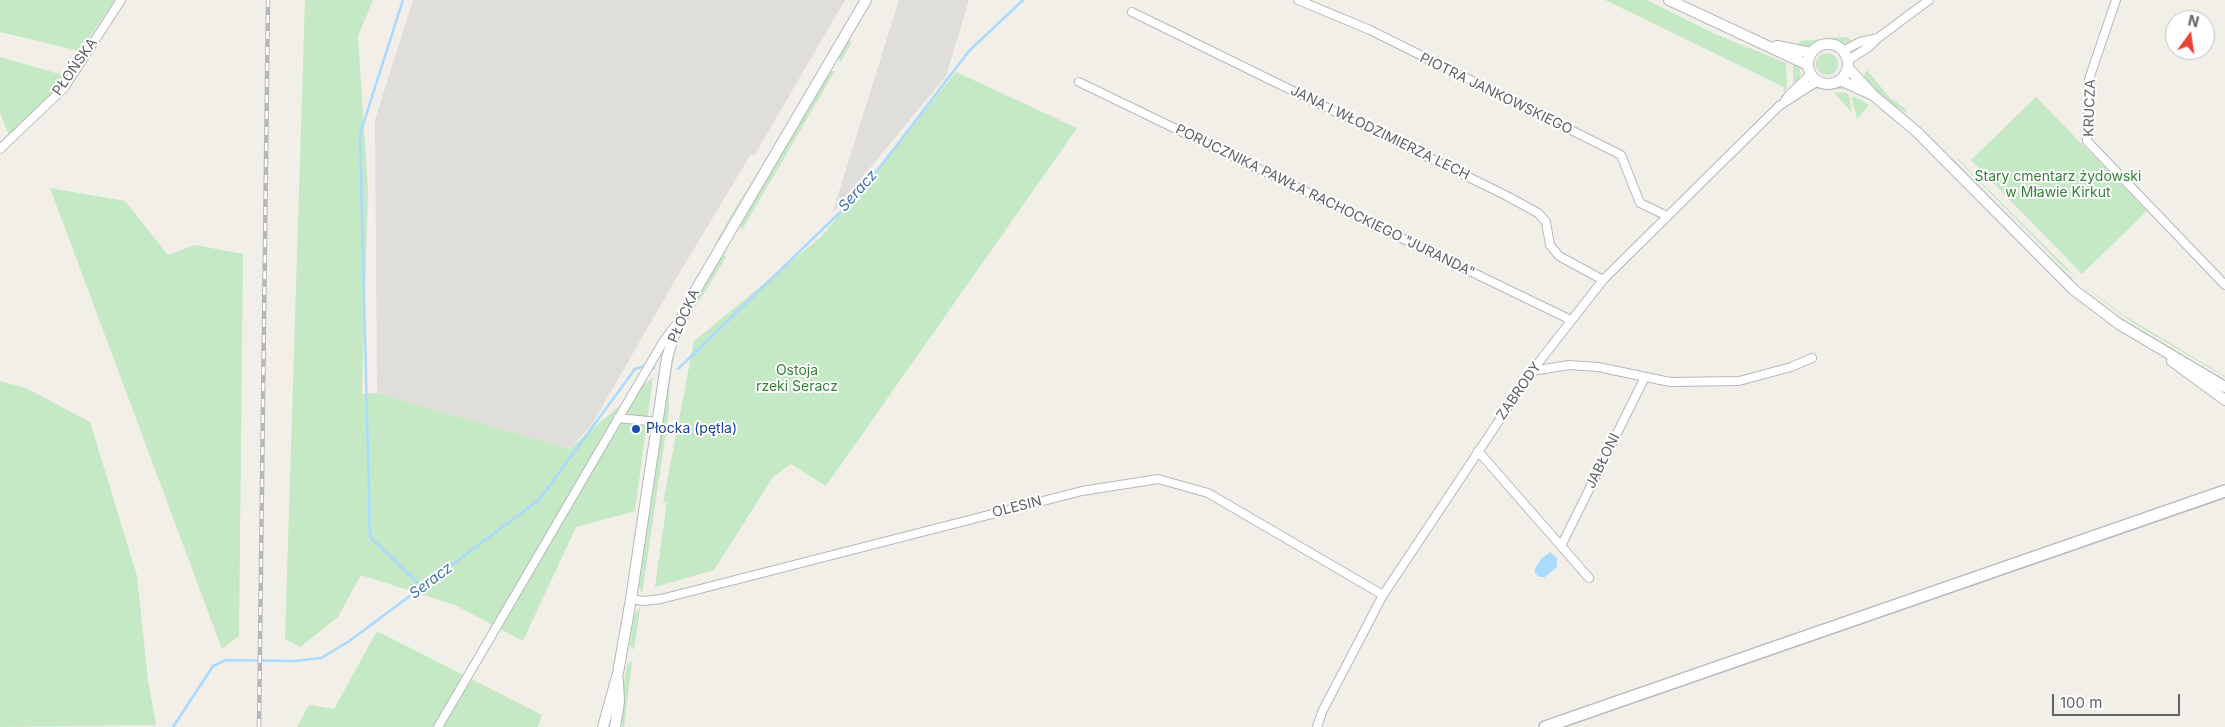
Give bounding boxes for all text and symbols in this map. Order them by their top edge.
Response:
north arrow [2165,10,2215,60]
text: N [2186,11,2201,30]
street label: PŁOŃSKA [49,35,101,99]
street label: PIOTRA JANKOWSKIEGO [1417,50,1575,138]
street label: KRUCZA [2081,79,2099,137]
street label: JANA I WŁODZIMIERZA LECH [1288,82,1472,184]
street label: PORUCZNIKA PAWŁA RACHOCKIEGO "JURANDA" [1173,121,1477,281]
water label: Seracz [835,167,881,215]
park label: Stary cmentarz żydowski w Mławie Kirkut [1975,169,2141,202]
street label: PŁOCKA [665,287,703,345]
street label: ZABRODY [1493,359,1545,423]
park label: Ostoja rzeki Seracz [756,363,838,396]
place label: Płocka (pętla) [646,421,737,437]
marker: Płocka (pętla) [630,423,642,435]
street label: JABŁONI [1582,431,1624,491]
street label: OLESIN [991,493,1043,521]
water label: Seracz [406,559,456,603]
scale bar [2055,684,2182,716]
text: 100 m [2060,693,2102,712]

